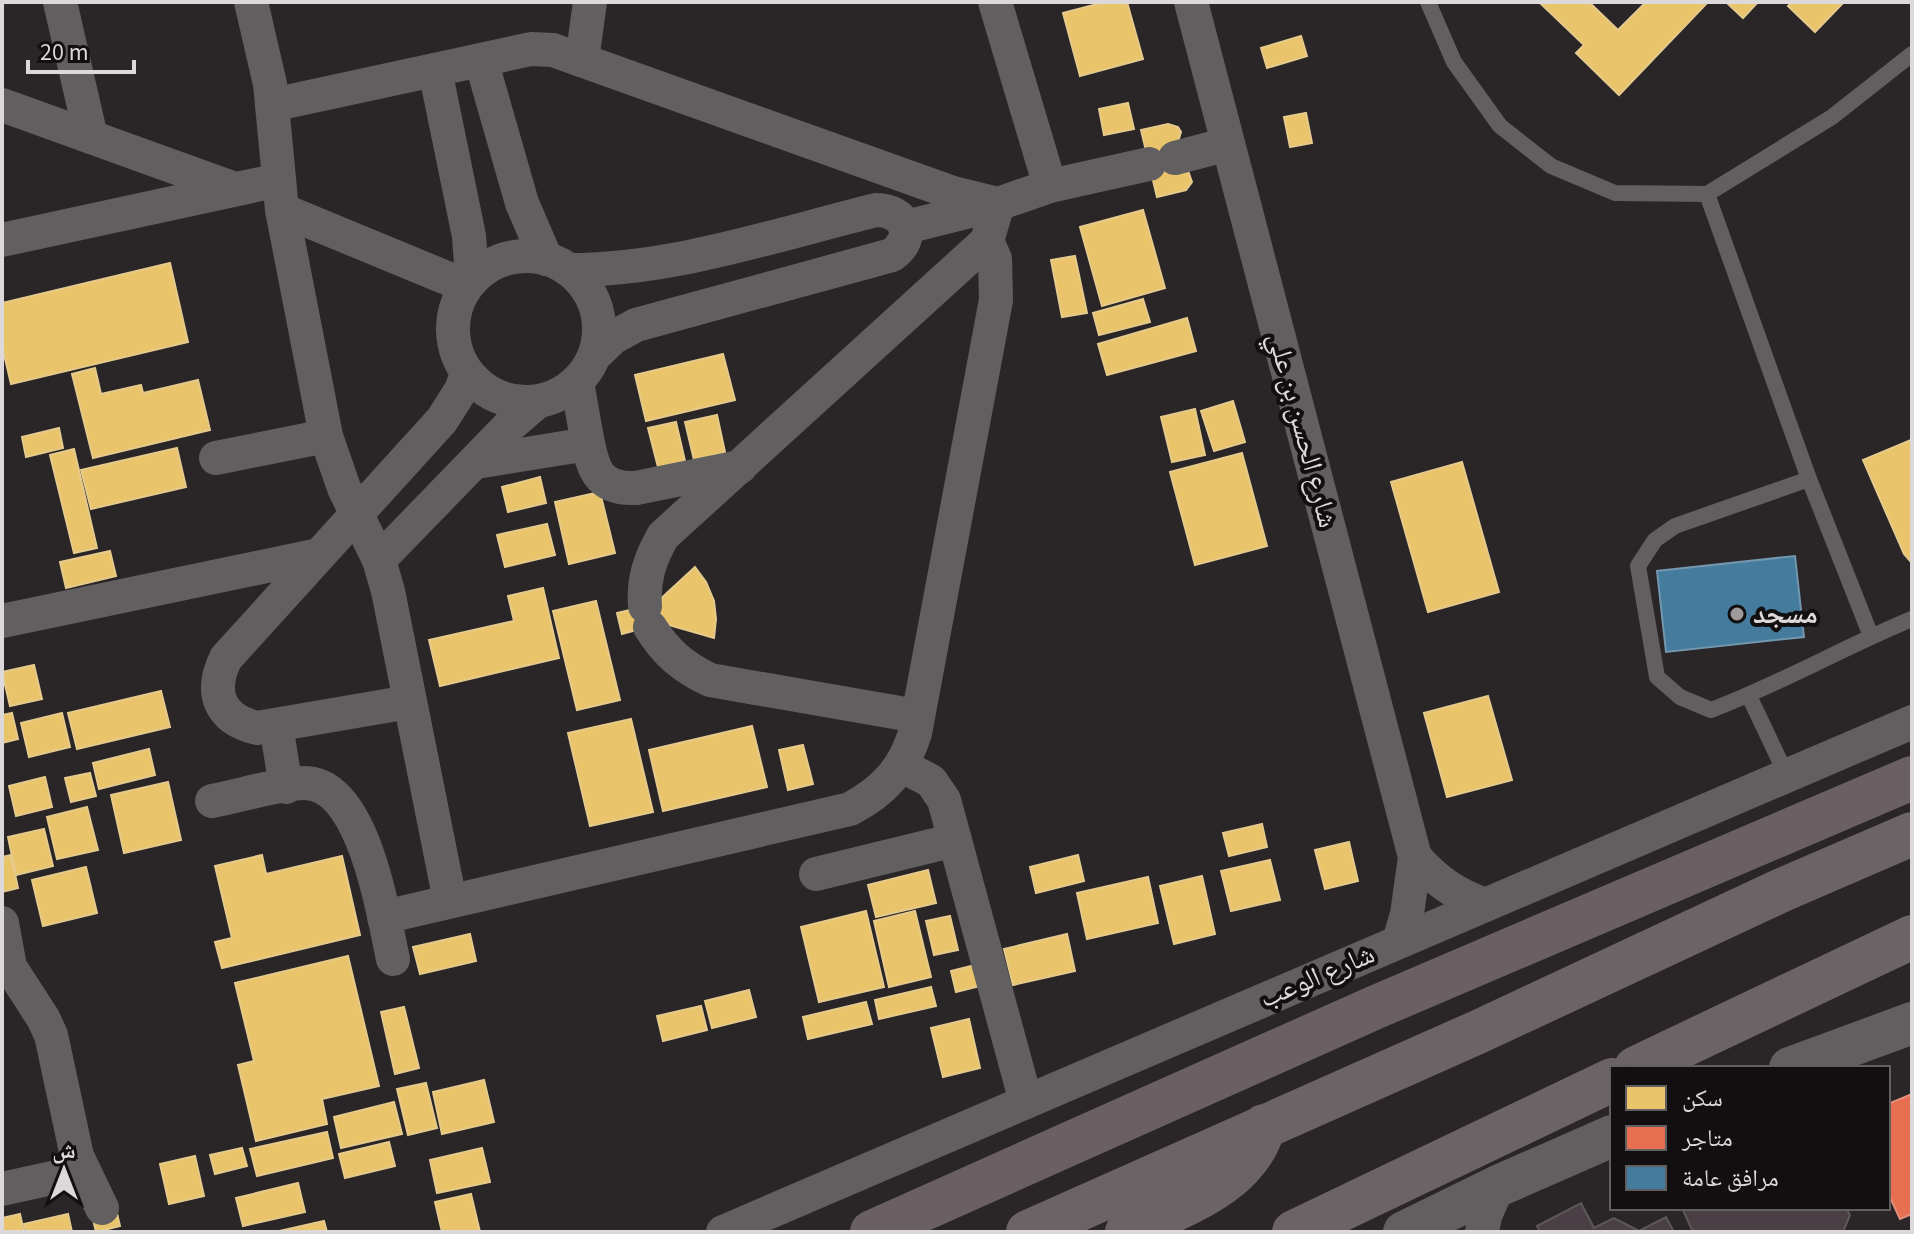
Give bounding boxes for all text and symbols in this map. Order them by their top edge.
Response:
scale bar [28,24,134,74]
text: 20 m [40,35,89,70]
street label: شارع الحسن بن علي [1256,328,1348,533]
place label: مسجد [1753,594,1818,634]
marker: مسجد [1728,605,1746,623]
street label: شارع الوعب [1253,934,1381,1018]
legend [1610,1066,1890,1210]
text: سكن [1682,1081,1723,1116]
text: متاجر [1681,1121,1733,1156]
north arrow [24,1130,104,1210]
text: ش [52,1135,76,1167]
text: مرافق عامة [1682,1161,1779,1196]

